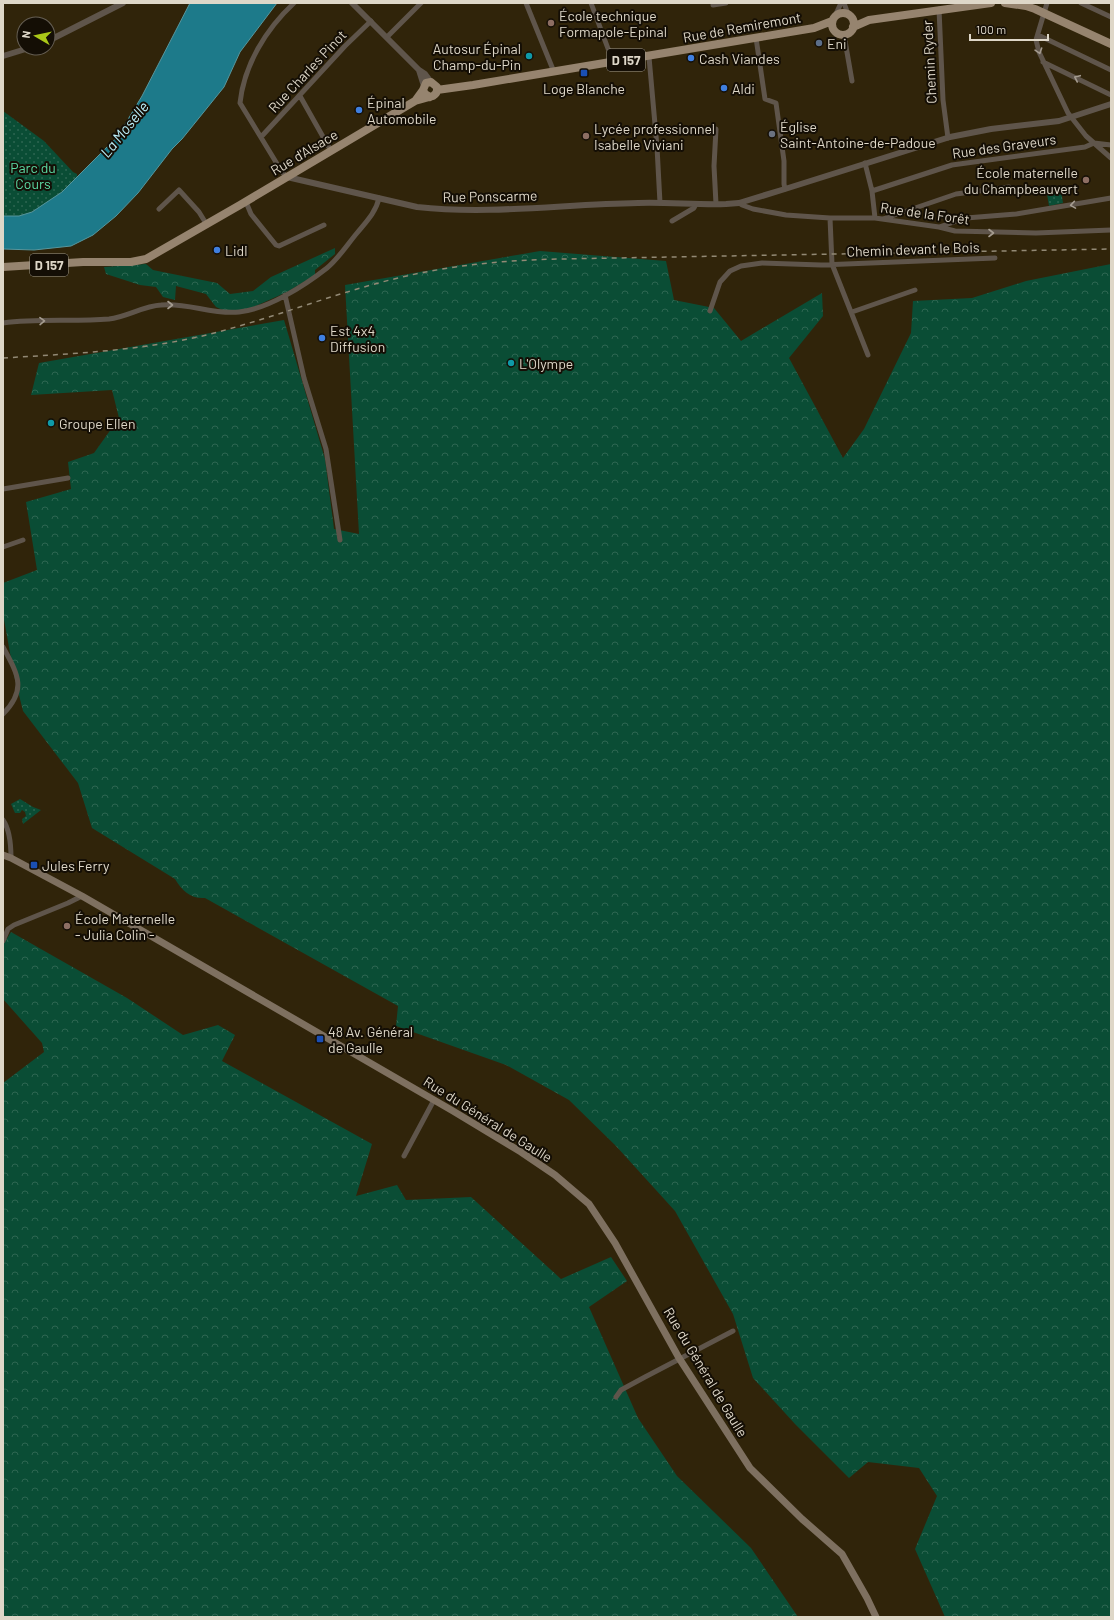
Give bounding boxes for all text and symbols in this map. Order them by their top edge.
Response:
place label: École technique Formapole-Epinal [559,7,667,40]
street label: Rue de Remiremont [682,8,802,46]
north arrow [16,16,56,56]
scale bar [970,16,1048,42]
marker: École technique Formapole-Epinal [546,18,556,28]
street label: Chemin Ryder [918,20,940,104]
text: 100 m [976,22,1006,36]
street label: Rue Charles Pinot [264,26,350,116]
text: N [19,30,33,39]
place label: Eni [827,35,847,52]
marker: Eni [814,38,824,48]
place label: Autosur Épinal Champ-du-Pin [433,40,521,73]
one-way arrow [1034,47,1043,54]
road number: D 157 [607,49,645,71]
place label: Cash Viandes [699,50,780,67]
marker: Autosur Épinal Champ-du-Pin [524,51,534,61]
marker: Cash Viandes [686,53,696,63]
marker: Loge Blanche [579,68,589,78]
one-way arrow [1074,76,1081,83]
place label: Loge Blanche [543,80,625,97]
place label: Aldi [732,80,755,97]
marker: Aldi [719,83,729,93]
place label: Épinal Automobile [367,94,437,127]
water label: La Moselle [96,97,152,161]
marker: Épinal Automobile [354,105,364,115]
place label: Église Saint-Antoine-de-Padoue [780,118,936,151]
place label: Lycée professionnel Isabelle Viviani [594,120,715,153]
street label: Rue d'Alsace [267,125,341,179]
marker: Église Saint-Antoine-de-Padoue [767,129,777,139]
street label: Rue des Graveurs [951,130,1057,162]
marker: Lycée professionnel Isabelle Viviani [581,131,591,141]
park label: Parc du Cours [10,159,56,192]
place label: École maternelle du Champbeauvert [964,164,1078,197]
marker: École maternelle du Champbeauvert [1081,175,1091,185]
street label: Rue Ponscarme [442,187,538,205]
street label: Rue de la Forêt [879,198,971,228]
one-way arrow [1069,200,1076,209]
one-way arrow [988,229,994,237]
street label: Chemin devant le Bois [846,238,980,260]
place label: Lidl [225,242,247,259]
marker: Lidl [212,245,222,255]
road number: D 157 [30,254,68,276]
one-way arrow [167,301,173,309]
one-way arrow [39,317,45,325]
place label: Est 4x4 Diffusion [330,322,385,355]
marker: Est 4x4 Diffusion [317,333,327,343]
place label: L'Olympe [519,355,573,372]
marker: L'Olympe [506,358,516,368]
place label: Groupe Ellen [59,415,136,432]
marker: Groupe Ellen [46,418,56,428]
place label: Jules Ferry [42,857,110,874]
marker: Jules Ferry [29,860,39,870]
place label: École Maternelle - Julia Colin - [75,910,175,943]
marker: École Maternelle - Julia Colin - [62,921,72,931]
place label: 48 Av. Général de Gaulle [328,1023,413,1056]
marker: 48 Av. Général de Gaulle [315,1034,325,1044]
street label: Rue du Général de Gaulle [421,1072,555,1166]
street label: Rue du Général de Gaulle [660,1304,752,1440]

